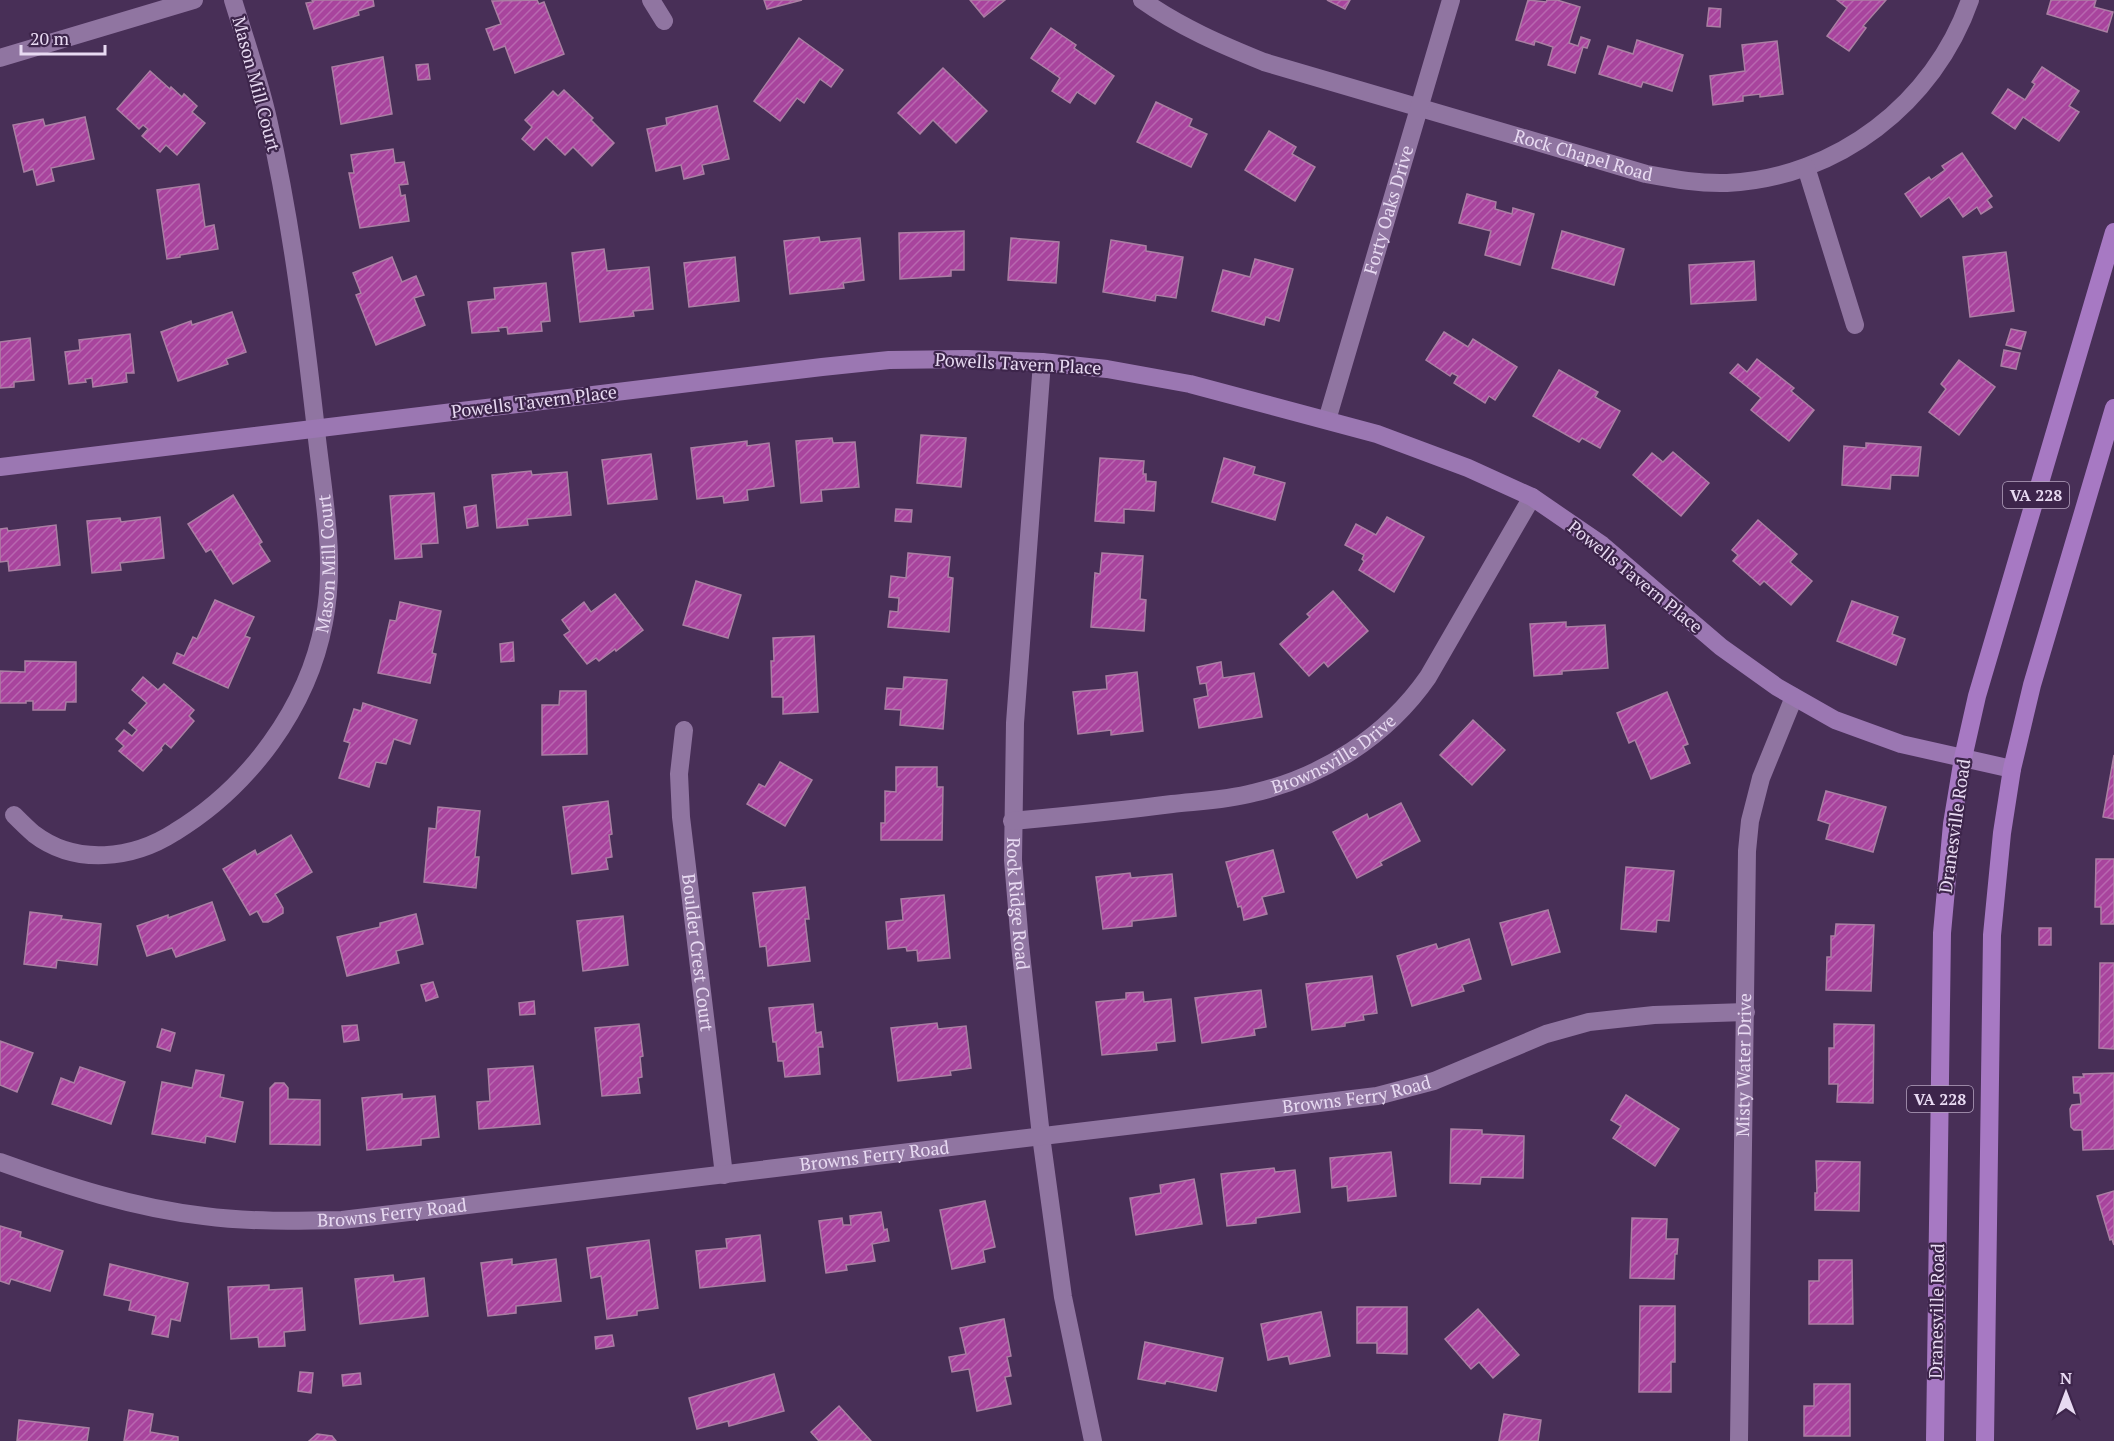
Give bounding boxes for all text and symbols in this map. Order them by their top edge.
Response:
street label: Mason Mill Court [227,14,287,154]
scale bar [21,18,105,56]
text: 20 m [30,26,70,50]
street label: Rock Chapel Road [1511,123,1655,186]
street label: Forty Oaks Drive [1358,142,1418,277]
street label: Powells Tavern Place [934,347,1102,379]
street label: Powells Tavern Place [450,379,618,423]
road number: VA 228 [2003,482,2069,508]
street label: Mason Mill Court [309,493,340,635]
street label: Powells Tavern Place [1563,514,1708,638]
street label: Brownsville Drive [1268,708,1401,799]
street label: Dranesville Road [1933,757,1975,895]
street label: Rock Ridge Road [1002,837,1036,971]
street label: Boulder Crest Court [677,872,720,1033]
street label: Misty Water Drive [1730,993,1756,1137]
street label: Browns Ferry Road [1281,1069,1433,1118]
road number: VA 228 [1907,1086,1973,1112]
street label: Browns Ferry Road [798,1134,950,1176]
street label: Browns Ferry Road [317,1192,468,1232]
street label: Dranesville Road [1923,1243,1949,1379]
north arrow [2036,1363,2096,1423]
text: N [2060,1367,2072,1389]

